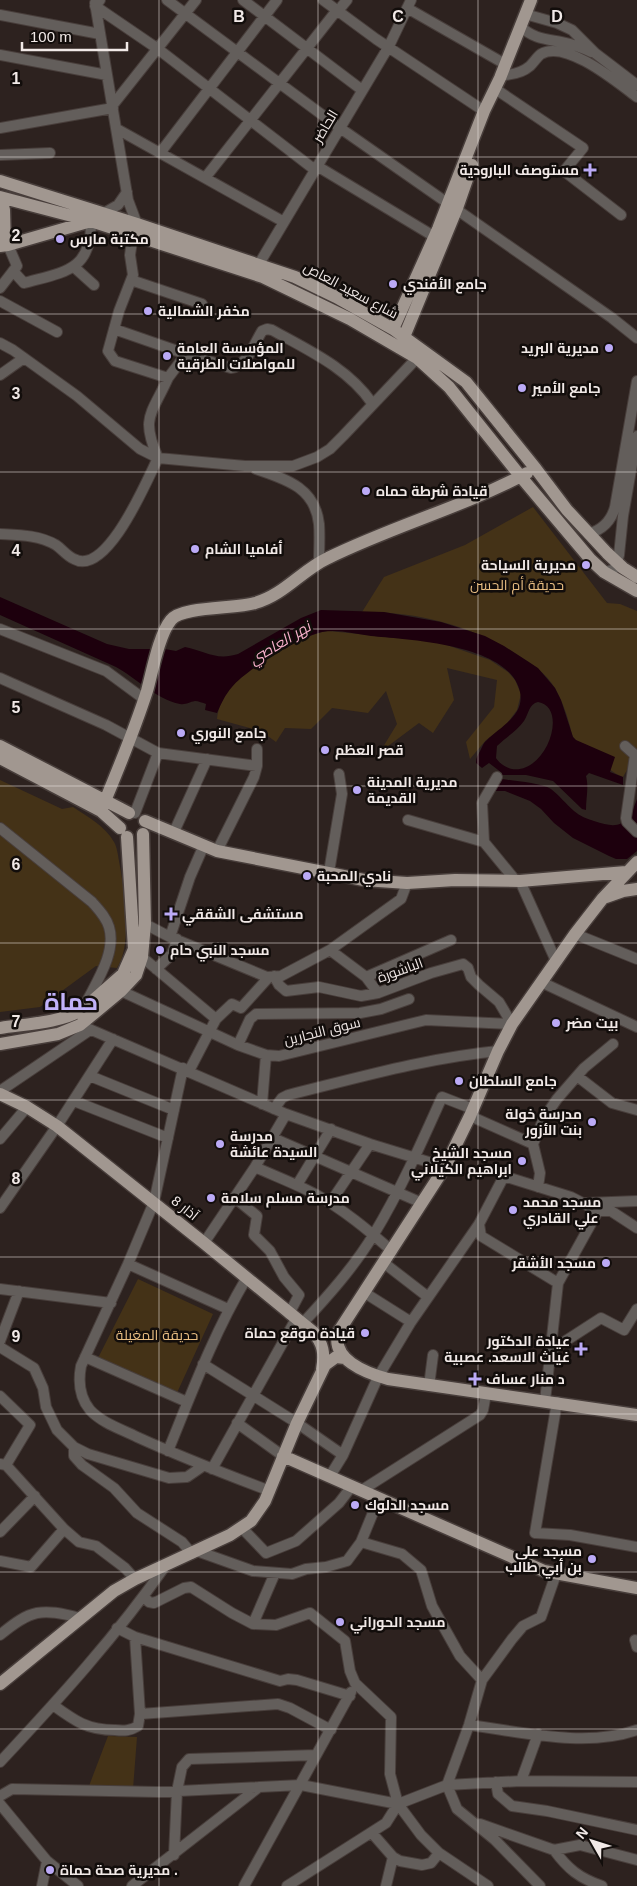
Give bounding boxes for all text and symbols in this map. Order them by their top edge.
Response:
text: B [233,8,245,25]
text: C [392,8,404,25]
text: D [551,8,563,25]
scale bar [22,20,128,52]
text: 100 m [30,28,72,45]
text: 1 [12,70,21,87]
street label: الحاضر [309,107,341,146]
place label: مستوصف البارودية [459,162,579,179]
marker: مستوصف البارودية [583,163,597,177]
text: 2 [12,227,21,244]
place label: مكتبة مارس [70,231,149,248]
marker: مكتبة مارس [54,233,66,245]
street label: شارع سعيد العاص [301,258,401,322]
place label: جامع الأفندي [403,276,487,295]
marker: جامع الأفندي [387,278,399,290]
place label: مخفر الشمالية [158,303,250,320]
marker: مخفر الشمالية [142,305,154,317]
place label: المؤسسة العامة للمواصلات الطرقية [177,340,295,373]
place label: مديرية البريد [521,340,599,357]
marker: مديرية البريد [603,342,615,354]
marker: المؤسسة العامة للمواصلات الطرقية [161,350,173,362]
place label: جامع الأمير [531,380,601,398]
marker: جامع الأمير [516,382,528,394]
text: 3 [12,385,21,402]
place label: قيادة شرطة حماه [376,483,488,500]
marker: قيادة شرطة حماه [360,485,372,497]
place label: أفاميا الشام [205,540,283,559]
text: 4 [12,542,21,559]
marker: أفاميا الشام [189,543,201,555]
place label: مديرية السياحة [481,557,576,574]
marker: مديرية السياحة [580,559,592,571]
park label: حديقة أم الحسن [470,576,564,595]
water label: نهر العاصي [246,617,317,670]
text: 5 [12,699,21,716]
place label: جامع النوري [191,725,266,744]
marker: جامع النوري [175,727,187,739]
place label: قصر العظم [335,742,404,760]
marker: قصر العظم [319,744,331,756]
place label: مديرية المدينة القديمة [367,774,458,806]
marker: مديرية المدينة القديمة [351,784,363,796]
text: 6 [12,856,21,873]
place label: نادي المحبة [317,868,391,887]
marker: نادي المحبة [301,870,313,882]
place label: مستشفى الشققي [182,906,304,926]
marker: مستشفى الشققي [164,907,178,921]
place label: مسجد النبي حام [170,942,270,962]
marker: مسجد النبي حام [154,944,166,956]
street label: الباشورة [375,954,425,986]
district label: حماة [44,988,98,1015]
text: 7 [12,1013,21,1030]
street label: سوق النجارين [282,1014,362,1049]
place label: بيت مضر [565,1015,618,1032]
marker: بيت مضر [550,1017,562,1029]
place label: جامع السلطان [469,1073,557,1091]
marker: جامع السلطان [453,1075,465,1087]
place label: مدرسة خولة بنت الأزور [505,1106,582,1139]
marker: مدرسة خولة بنت الأزور [586,1116,598,1128]
place label: مدرسة السيدة عائشة [230,1128,317,1160]
marker: مدرسة السيدة عائشة [214,1138,226,1150]
place label: مسجد الشيخ ابراهيم الكيلاني [411,1145,512,1181]
marker: مسجد الشيخ ابراهيم الكيلاني [516,1155,528,1167]
text: 8 [12,1170,21,1187]
place label: مدرسة مسلم سلامة [221,1190,350,1208]
street label: 8 آذار [168,1192,202,1224]
marker: مدرسة مسلم سلامة [205,1192,217,1204]
place label: مسجد محمد علي القادري [523,1194,601,1230]
marker: مسجد محمد علي القادري [507,1204,519,1216]
place label: مسجد الأشقر [511,1255,596,1272]
marker: مسجد الأشقر [600,1257,612,1269]
place label: قيادة موقع حماة [245,1325,355,1343]
park label: حديقة المغيلة [116,1327,198,1343]
marker: قيادة موقع حماة [359,1327,371,1339]
text: 9 [12,1328,21,1345]
place label: عيادة الدكتور غياث الاسعد. عصبية [444,1333,570,1365]
marker: عيادة الدكتور غياث الاسعد. عصبية [574,1342,588,1356]
place label: د منار عساف [486,1371,565,1387]
marker: د منار عساف [468,1372,482,1386]
place label: مسجد الدلوك [365,1497,449,1514]
marker: مسجد الدلوك [349,1499,361,1511]
place label: مسجد علي بن أبي طالب [505,1543,582,1579]
marker: مسجد علي بن أبي طالب [586,1553,598,1565]
place label: مسجد الحوراني [350,1614,445,1634]
marker: مسجد الحوراني [334,1616,346,1628]
north arrow [567,1816,617,1866]
text: N [572,1824,591,1842]
place label: مديرية صحة حماة . [60,1862,178,1879]
marker: مديرية صحة حماة . [44,1864,56,1876]

